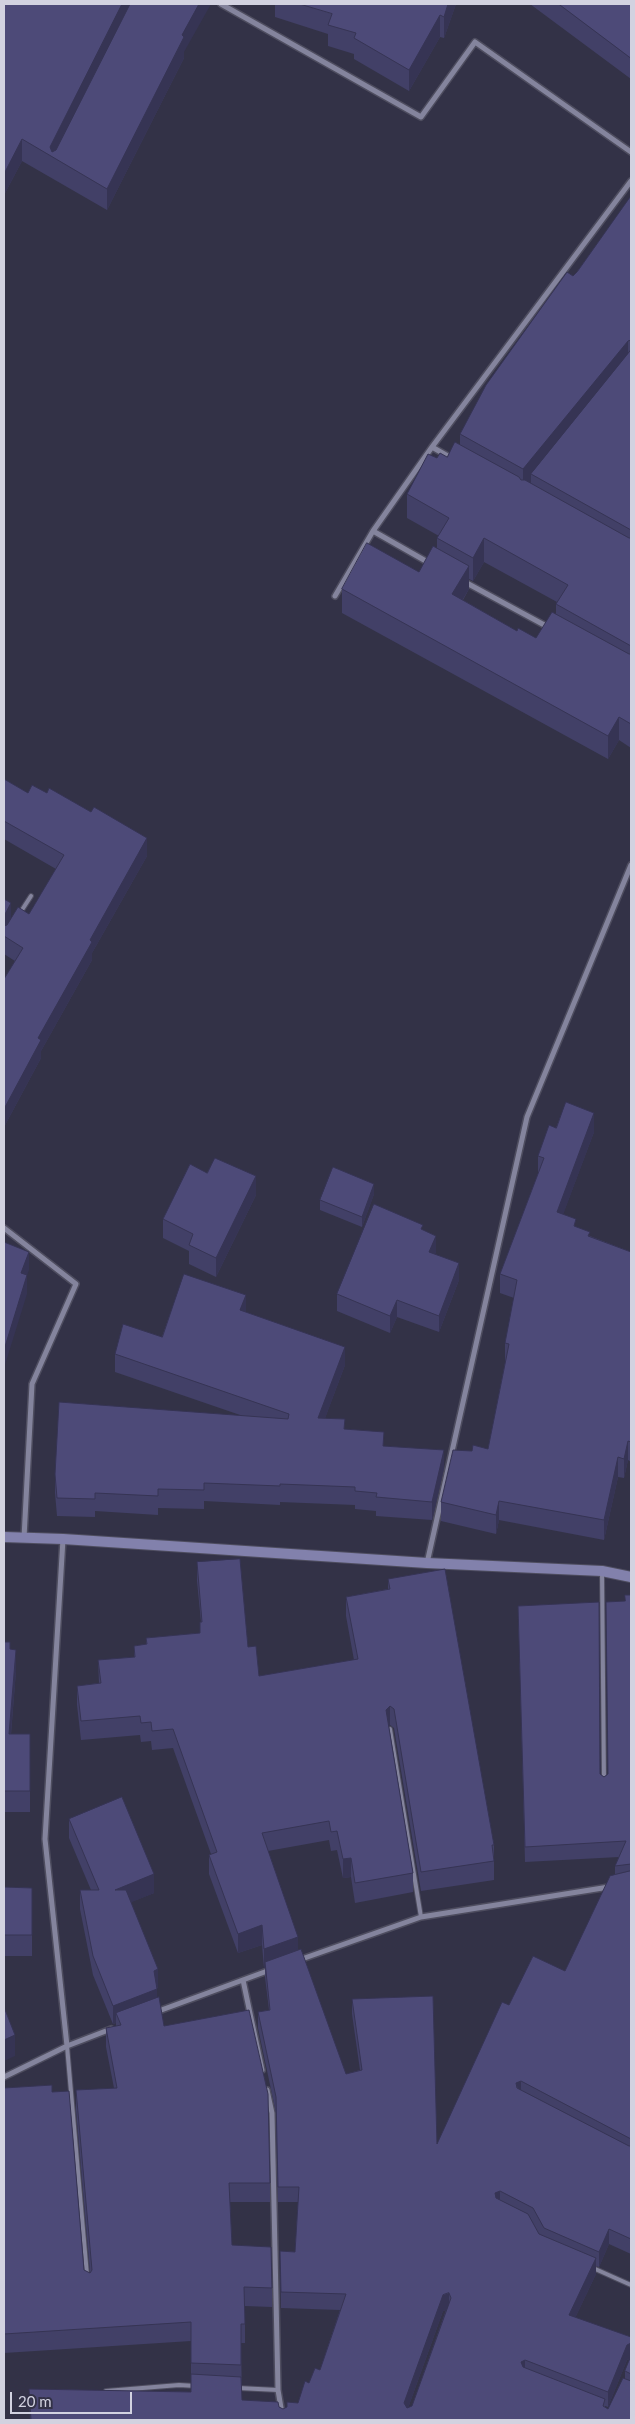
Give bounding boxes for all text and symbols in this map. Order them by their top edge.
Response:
scale bar [12,2382,135,2414]
text: 20 m [18,2392,52,2410]

